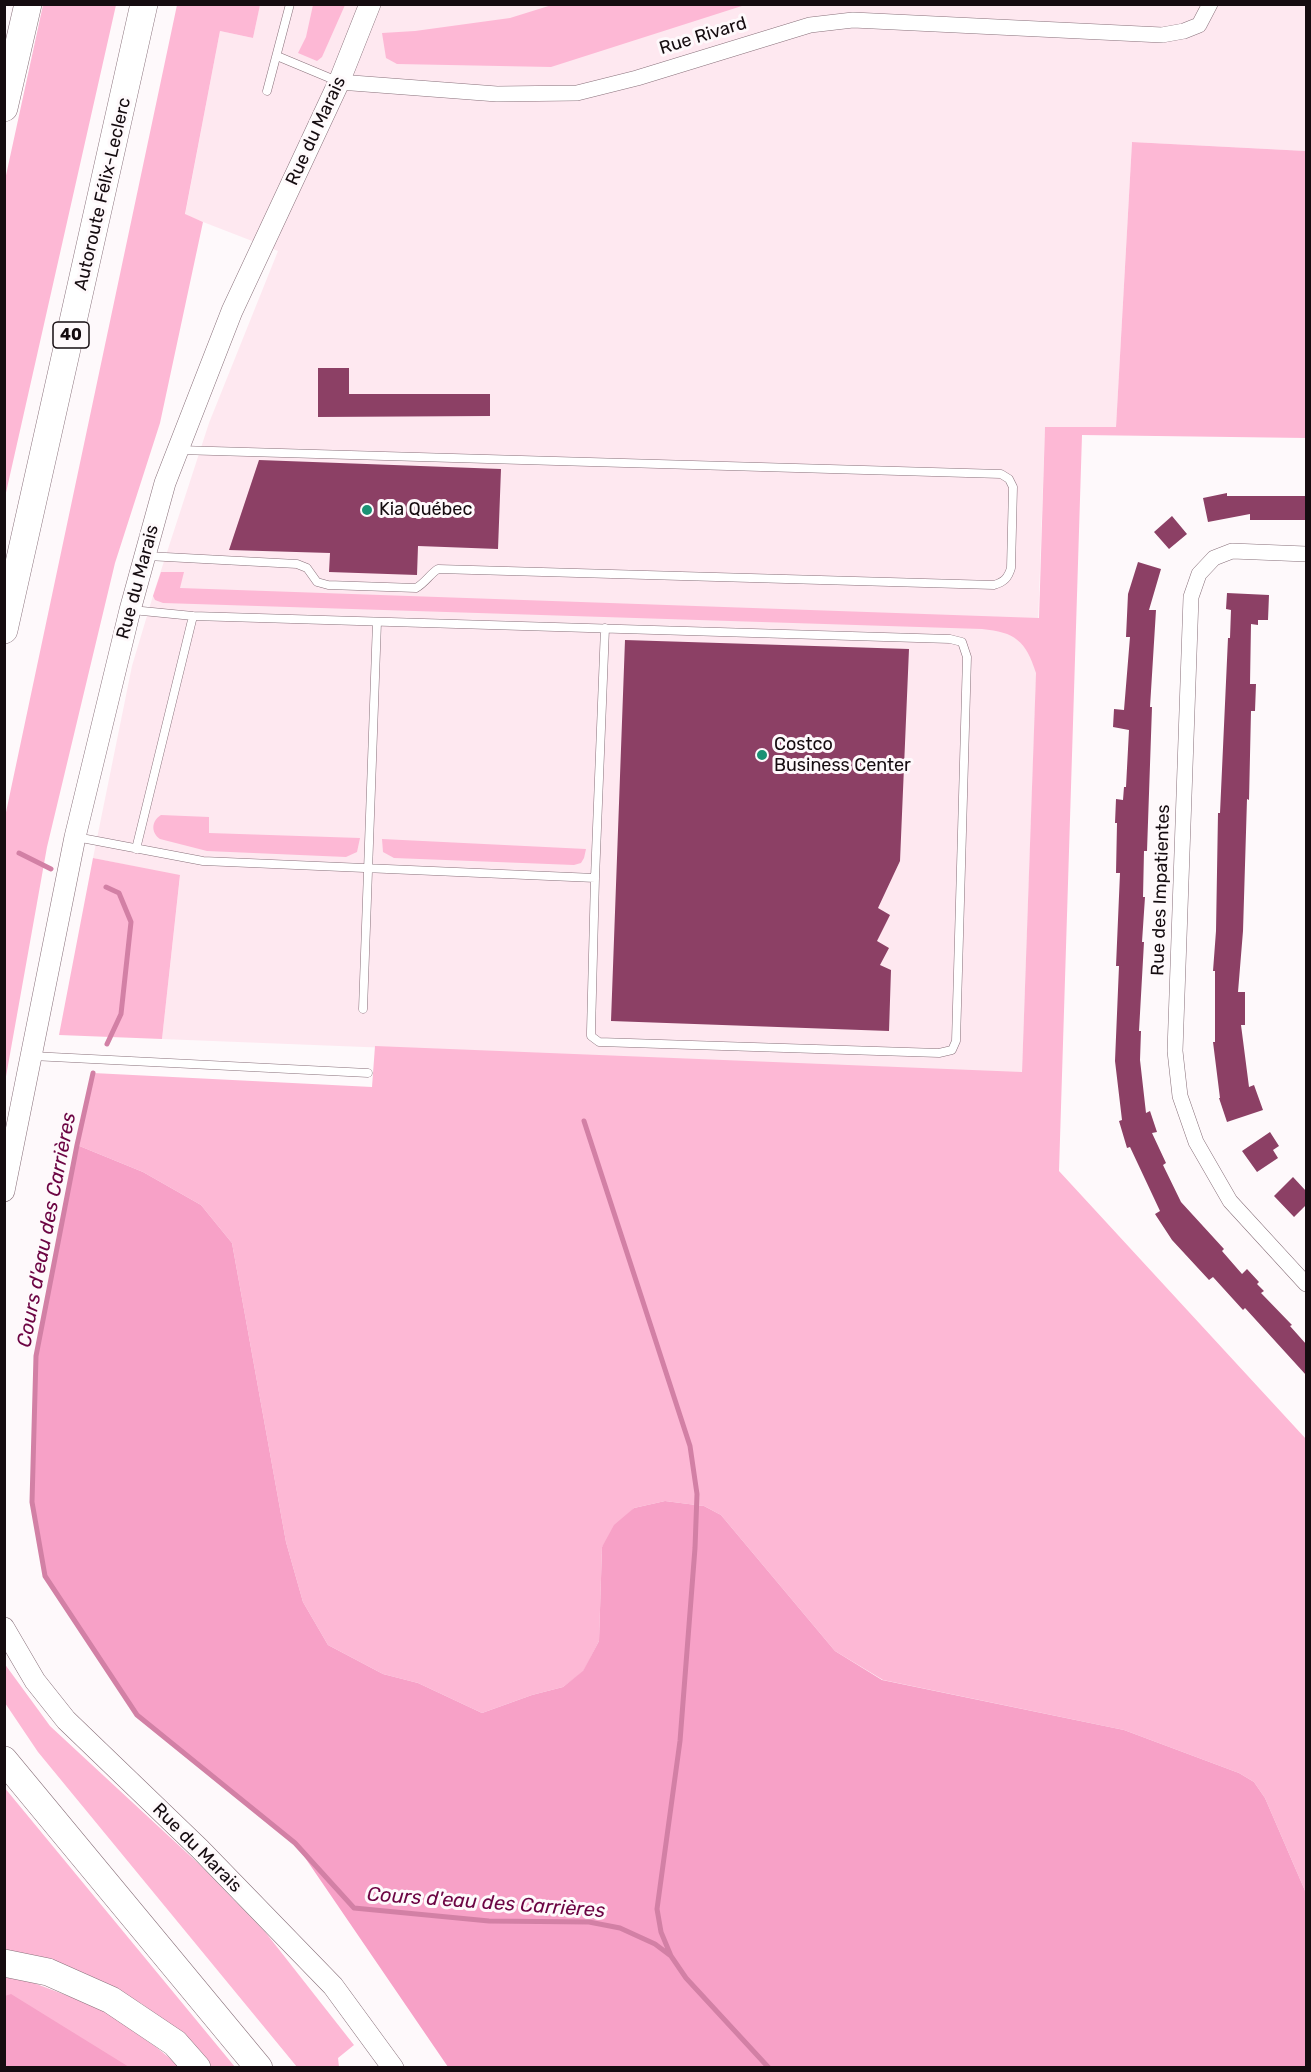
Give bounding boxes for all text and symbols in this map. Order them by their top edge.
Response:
street label: Rue Rivard [657,12,749,60]
street label: Rue du Marais [281,73,351,189]
street label: Autoroute Félix-Leclerc [70,95,136,293]
road number: 40 [53,322,89,348]
place label: Kia Québec [379,499,472,521]
marker: Kia Québec [360,503,374,517]
street label: Rue du Marais [112,522,164,642]
place label: Costco Business Center [774,734,911,777]
marker: Costco Business Center [755,748,769,762]
street label: Rue des Impatientes [1147,804,1175,976]
water label: Cours d'eau des Carrières [12,1111,82,1349]
street label: Rue du Marais [148,1799,246,1897]
water label: Cours d'eau des Carrières [366,1883,606,1923]

